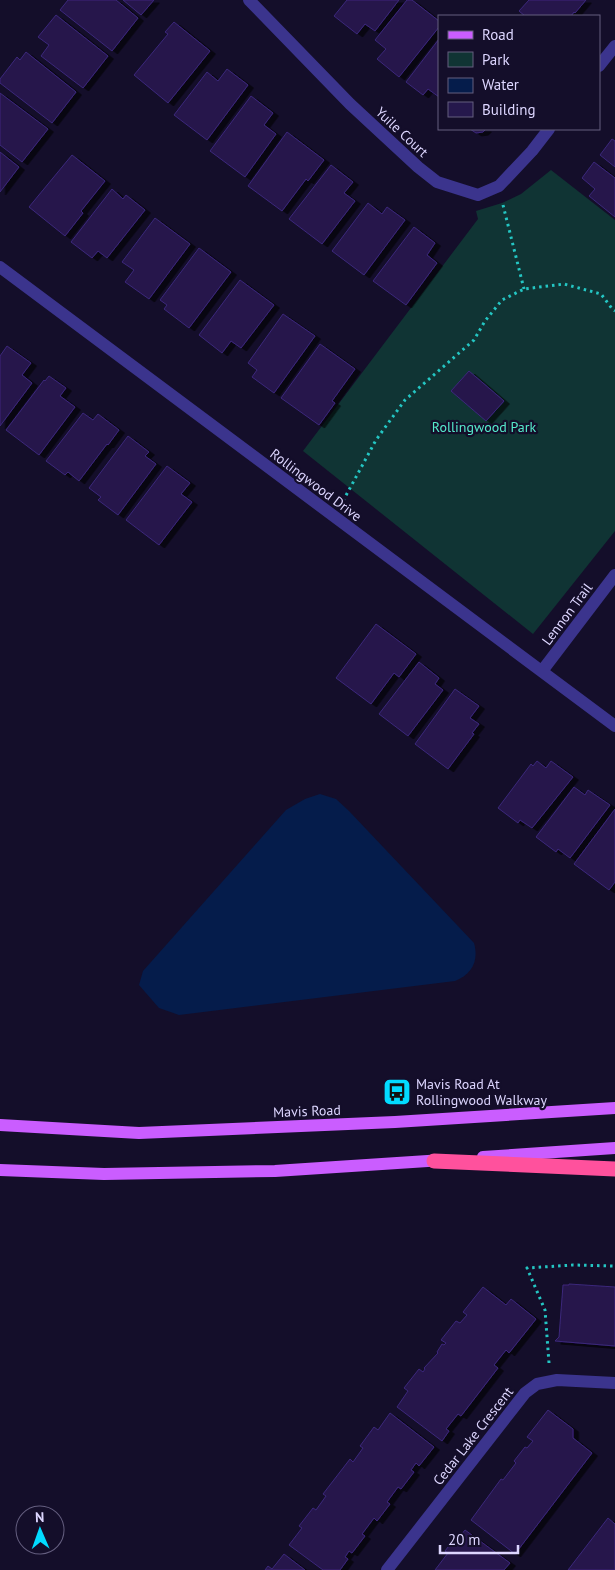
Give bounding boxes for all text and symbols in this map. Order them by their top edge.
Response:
legend [438,15,600,130]
text: Road [482,25,514,44]
text: Park [482,50,510,69]
text: Water [482,75,519,94]
text: Building [482,100,536,119]
street label: Yuile Court [372,103,432,161]
park label: Rollingwood Park [432,418,537,436]
street label: Rollingwood Drive [267,445,365,525]
street label: Lennon Trail [538,579,596,649]
place label: Mavis Road At Rollingwood Walkway [416,1075,547,1109]
bus stop icon: Mavis Road At Rollingwood Walkway [382,1077,412,1107]
street label: Mavis Road [273,1101,341,1121]
street label: Cedar Lake Crescent [429,1383,517,1489]
north arrow [15,1505,65,1555]
text: N [35,1508,44,1526]
scale bar [440,1522,518,1554]
text: 20 m [448,1530,481,1549]

